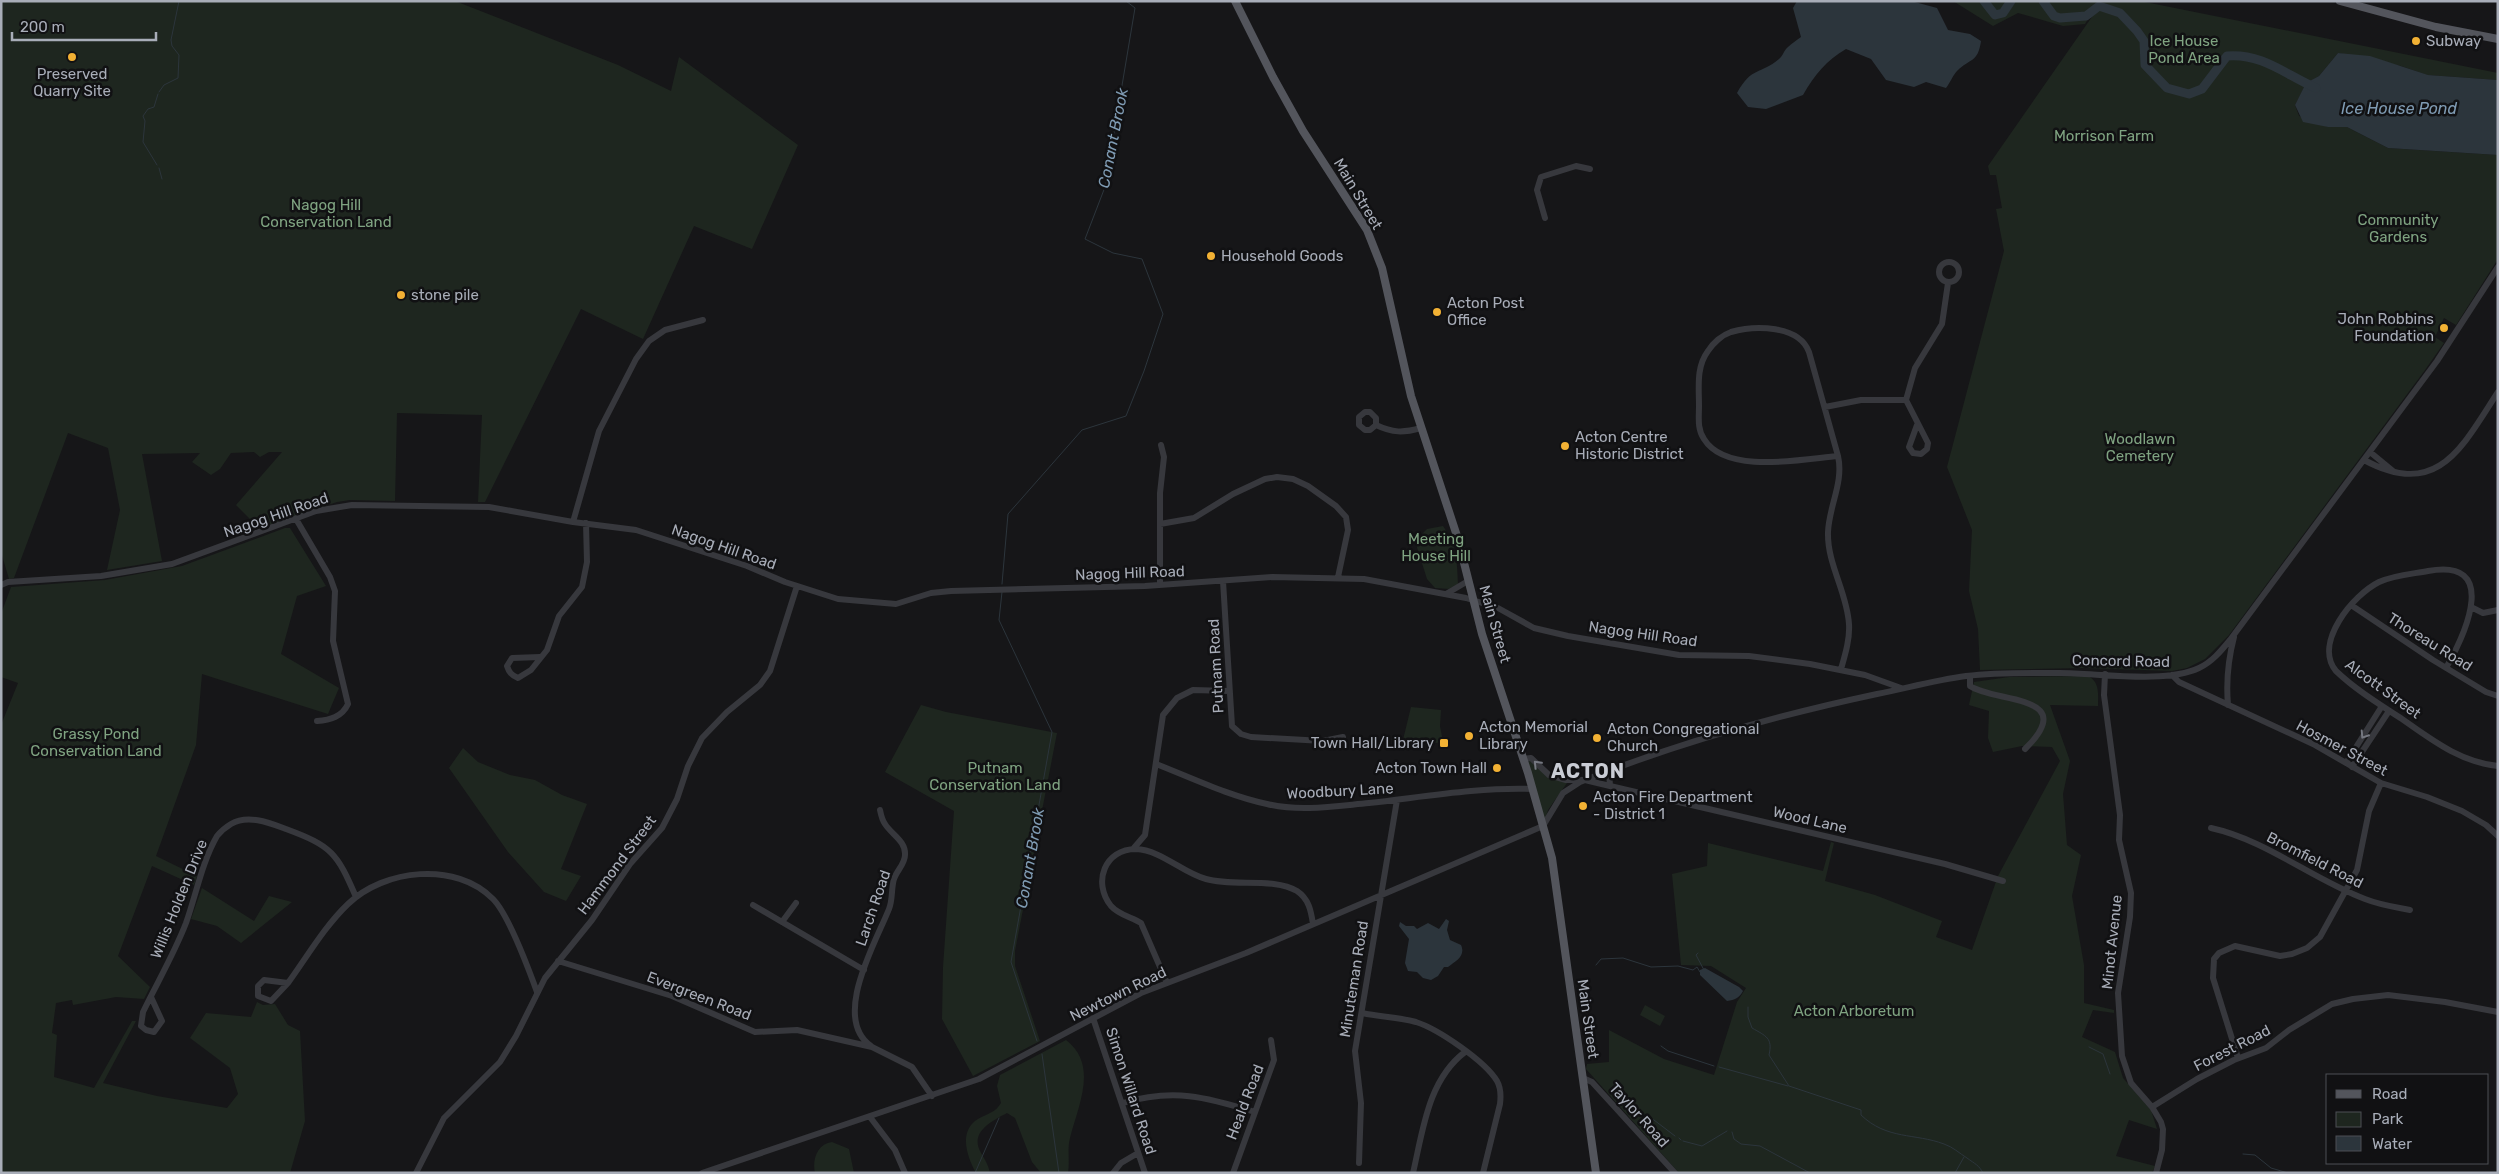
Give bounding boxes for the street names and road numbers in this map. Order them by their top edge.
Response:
street label: Main Street [1330,155,1386,233]
street label: Nagog Hill Road [221,489,331,541]
street label: Nagog Hill Road [669,521,779,573]
street label: Nagog Hill Road [1075,562,1185,584]
street label: Main Street [1475,583,1515,665]
street label: Thoreau Road [2384,609,2476,675]
street label: Nagog Hill Road [1587,617,1699,651]
street label: Putnam Road [1205,618,1227,714]
street label: Concord Road [2072,651,2170,671]
street label: Alcott Street [2342,655,2425,723]
street label: Hosmer Street [2293,716,2391,780]
street label: Woodbury Lane [1286,779,1394,803]
street label: Wood Lane [1771,803,1849,837]
street label: Hammond Street [574,812,660,918]
street label: Bromfield Road [2264,828,2366,892]
street label: Willis Holden Drive [147,837,211,961]
street label: Larch Road [852,868,894,948]
street label: Minot Avenue [2098,894,2126,990]
street label: Minuteman Road [1336,919,1372,1039]
street label: Newtown Road [1067,963,1169,1025]
street label: Evergreen Road [644,968,754,1024]
street label: Main Street [1574,978,1602,1060]
street label: Forest Road [2191,1021,2273,1075]
street label: Simon Willard Road [1102,1025,1160,1157]
street label: Heald Road [1222,1062,1268,1142]
street label: Taylor Road [1605,1079,1673,1151]

